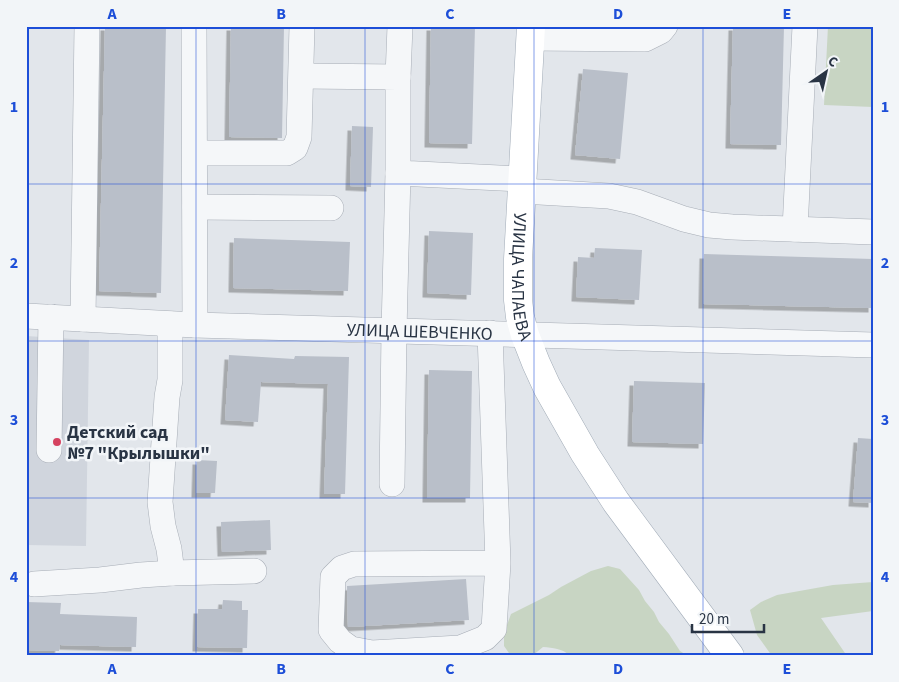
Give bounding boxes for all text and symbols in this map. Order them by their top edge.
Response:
text: A [106,3,117,25]
text: B [276,3,286,25]
text: C [445,3,455,25]
text: D [613,3,623,25]
text: E [783,3,791,25]
north arrow [802,48,852,98]
text: С [824,51,842,73]
text: 1 [10,96,18,118]
text: 1 [881,96,889,118]
street label: УЛИЦА ЧАПАЕВА [505,212,538,345]
text: 2 [10,252,18,274]
text: 2 [881,252,889,274]
street label: УЛИЦА ШЕВЧЕНКО [346,317,493,347]
text: 3 [10,409,18,431]
text: 3 [881,409,889,431]
place label: Детский сад №7 "Крылышки" [67,420,210,466]
marker: Детский сад №7 "Крылышки" [51,436,63,448]
text: 4 [10,566,19,588]
text: 4 [881,566,890,588]
scale bar [692,602,764,634]
text: 20 m [699,609,729,630]
text: A [106,658,117,680]
text: B [276,658,286,680]
text: C [445,658,455,680]
text: D [613,658,623,680]
text: E [783,658,791,680]

